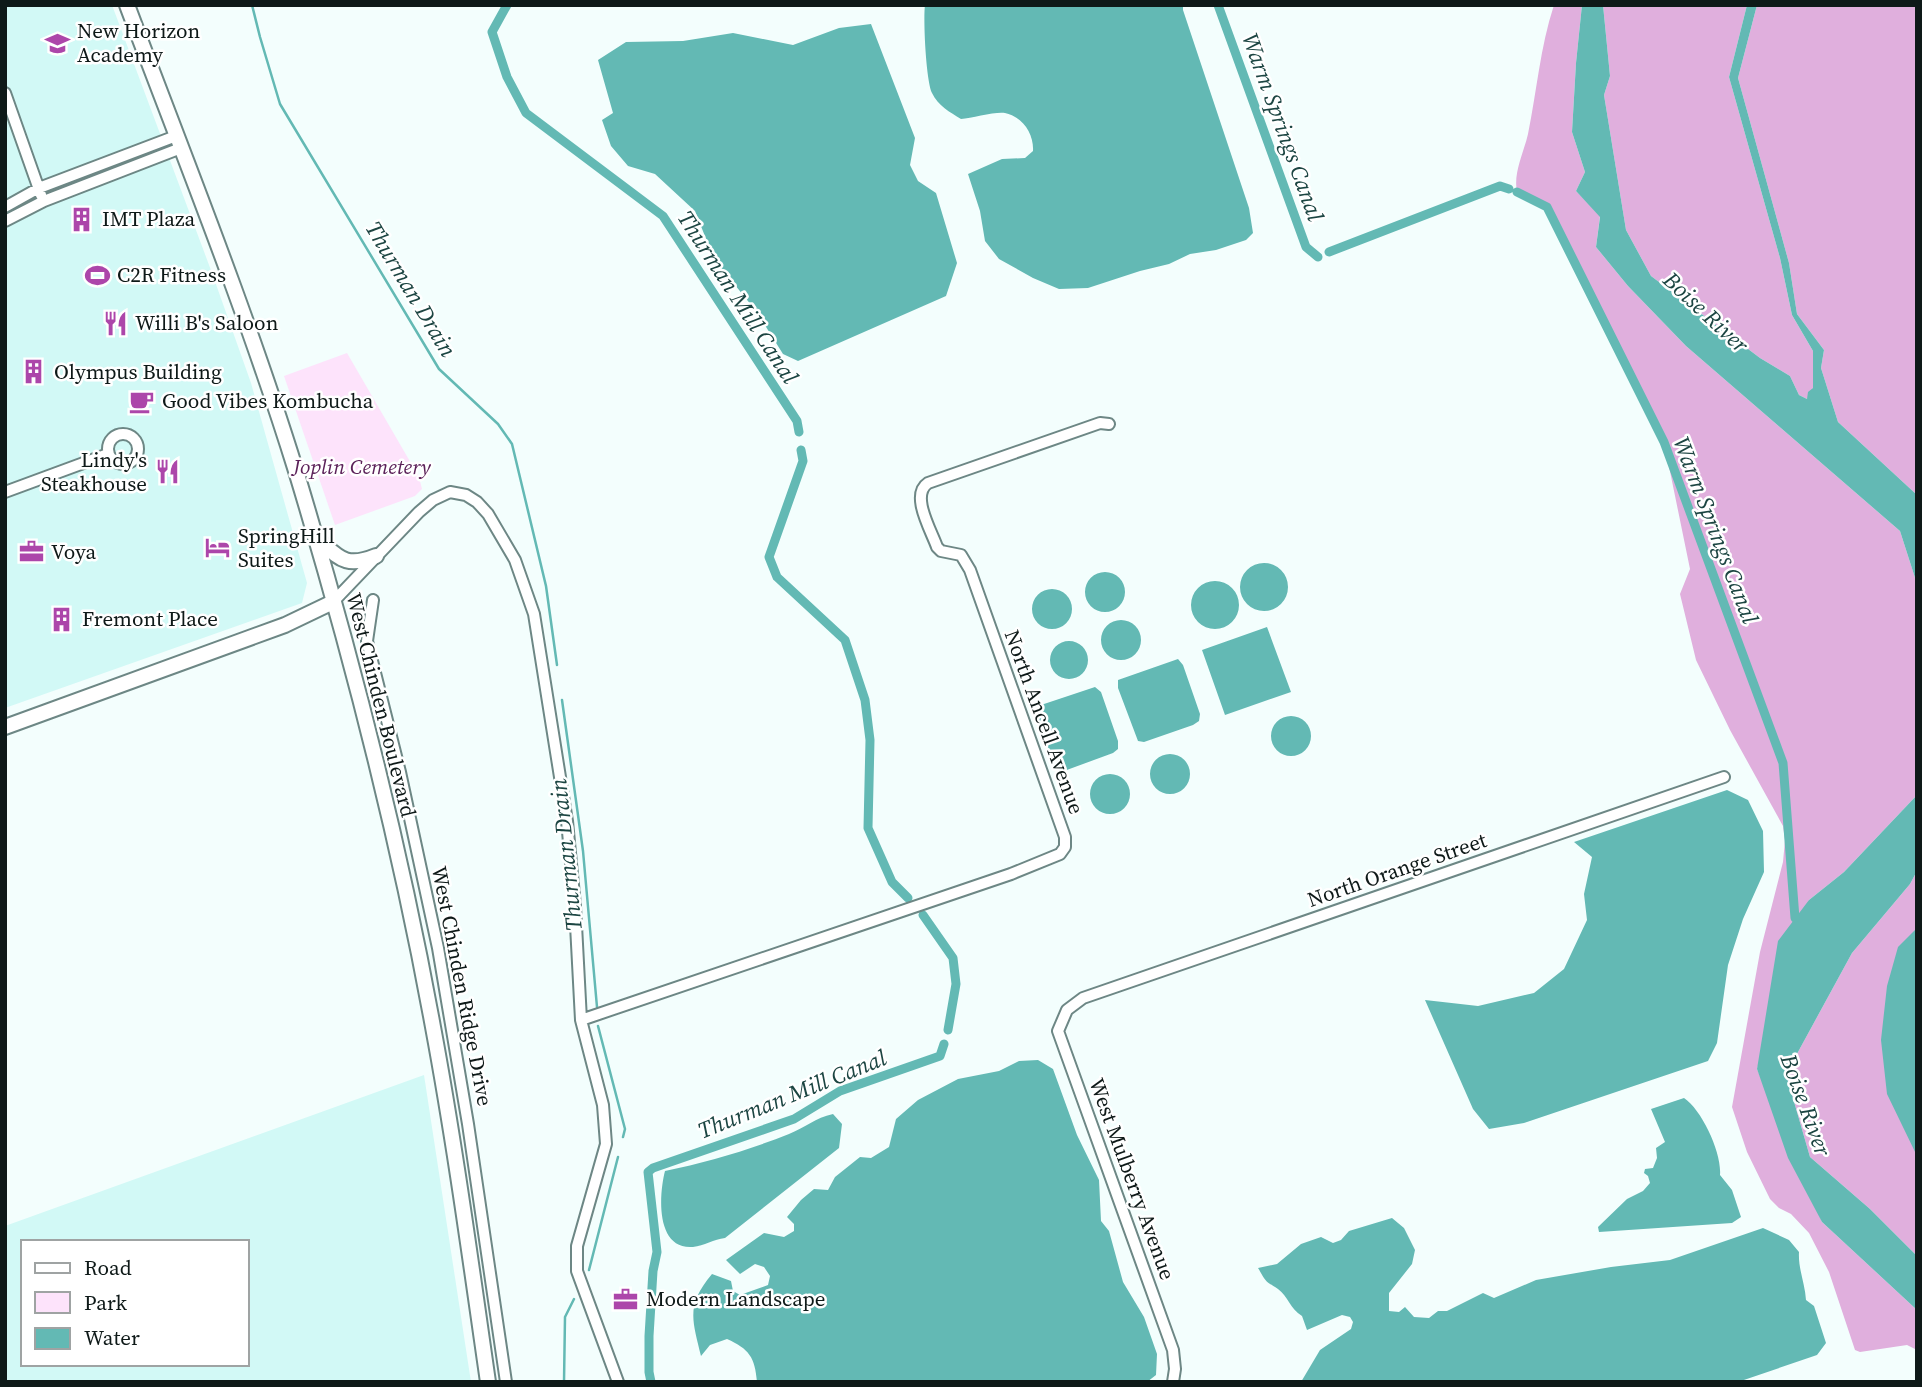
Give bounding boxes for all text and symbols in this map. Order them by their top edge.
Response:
place label: New Horizon Academy [77,16,201,69]
school or university icon: New Horizon Academy [43,29,71,57]
water label: Warm Springs Canal [1234,29,1332,226]
place label: IMT Plaza [102,204,196,233]
water label: Thurman Mill Canal [670,204,806,390]
building icon: IMT Plaza [68,205,96,233]
water label: Thurman Drain [358,215,464,363]
place label: C2R Fitness [117,260,226,289]
sports icon: C2R Fitness [83,261,111,289]
water label: Boise River [1656,263,1756,360]
place label: Willi B's Saloon [135,308,279,337]
restaurant icon: Willi B's Saloon [101,309,129,337]
place label: Olympus Building [54,357,222,386]
building icon: Olympus Building [20,358,48,386]
place label: Good Vibes Kombucha [162,386,374,415]
cafe icon: Good Vibes Kombucha [128,387,156,415]
water label: Warm Springs Canal [1666,432,1767,629]
place label: Lindy's Steakhouse [41,445,147,498]
park label: Joplin Cemetery [290,452,432,481]
restaurant icon: Lindy's Steakhouse [153,458,181,486]
place label: SpringHill Suites [238,521,335,574]
hotel icon: SpringHill Suites [204,534,232,562]
place label: Voya [51,537,96,566]
office icon: Voya [17,538,45,566]
street label: West Chinden Boulevard [340,590,423,820]
place label: Fremont Place [82,604,218,633]
building icon: Fremont Place [48,605,76,633]
street label: North Ancell Avenue [998,626,1091,818]
water label: Thurman Drain [542,777,590,933]
street label: North Orange Street [1303,825,1490,914]
street label: West Chinden Ridge Drive [425,863,500,1108]
water label: Thurman Mill Canal [693,1041,891,1146]
water label: Boise River [1772,1049,1839,1161]
street label: West Mulberry Avenue [1082,1074,1182,1284]
legend [21,1240,248,1366]
text: Road [84,1253,132,1282]
place label: Modern Landscape [646,1284,826,1313]
office icon: Modern Landscape [612,1285,640,1313]
text: Park [84,1288,128,1317]
text: Water [84,1323,140,1352]

